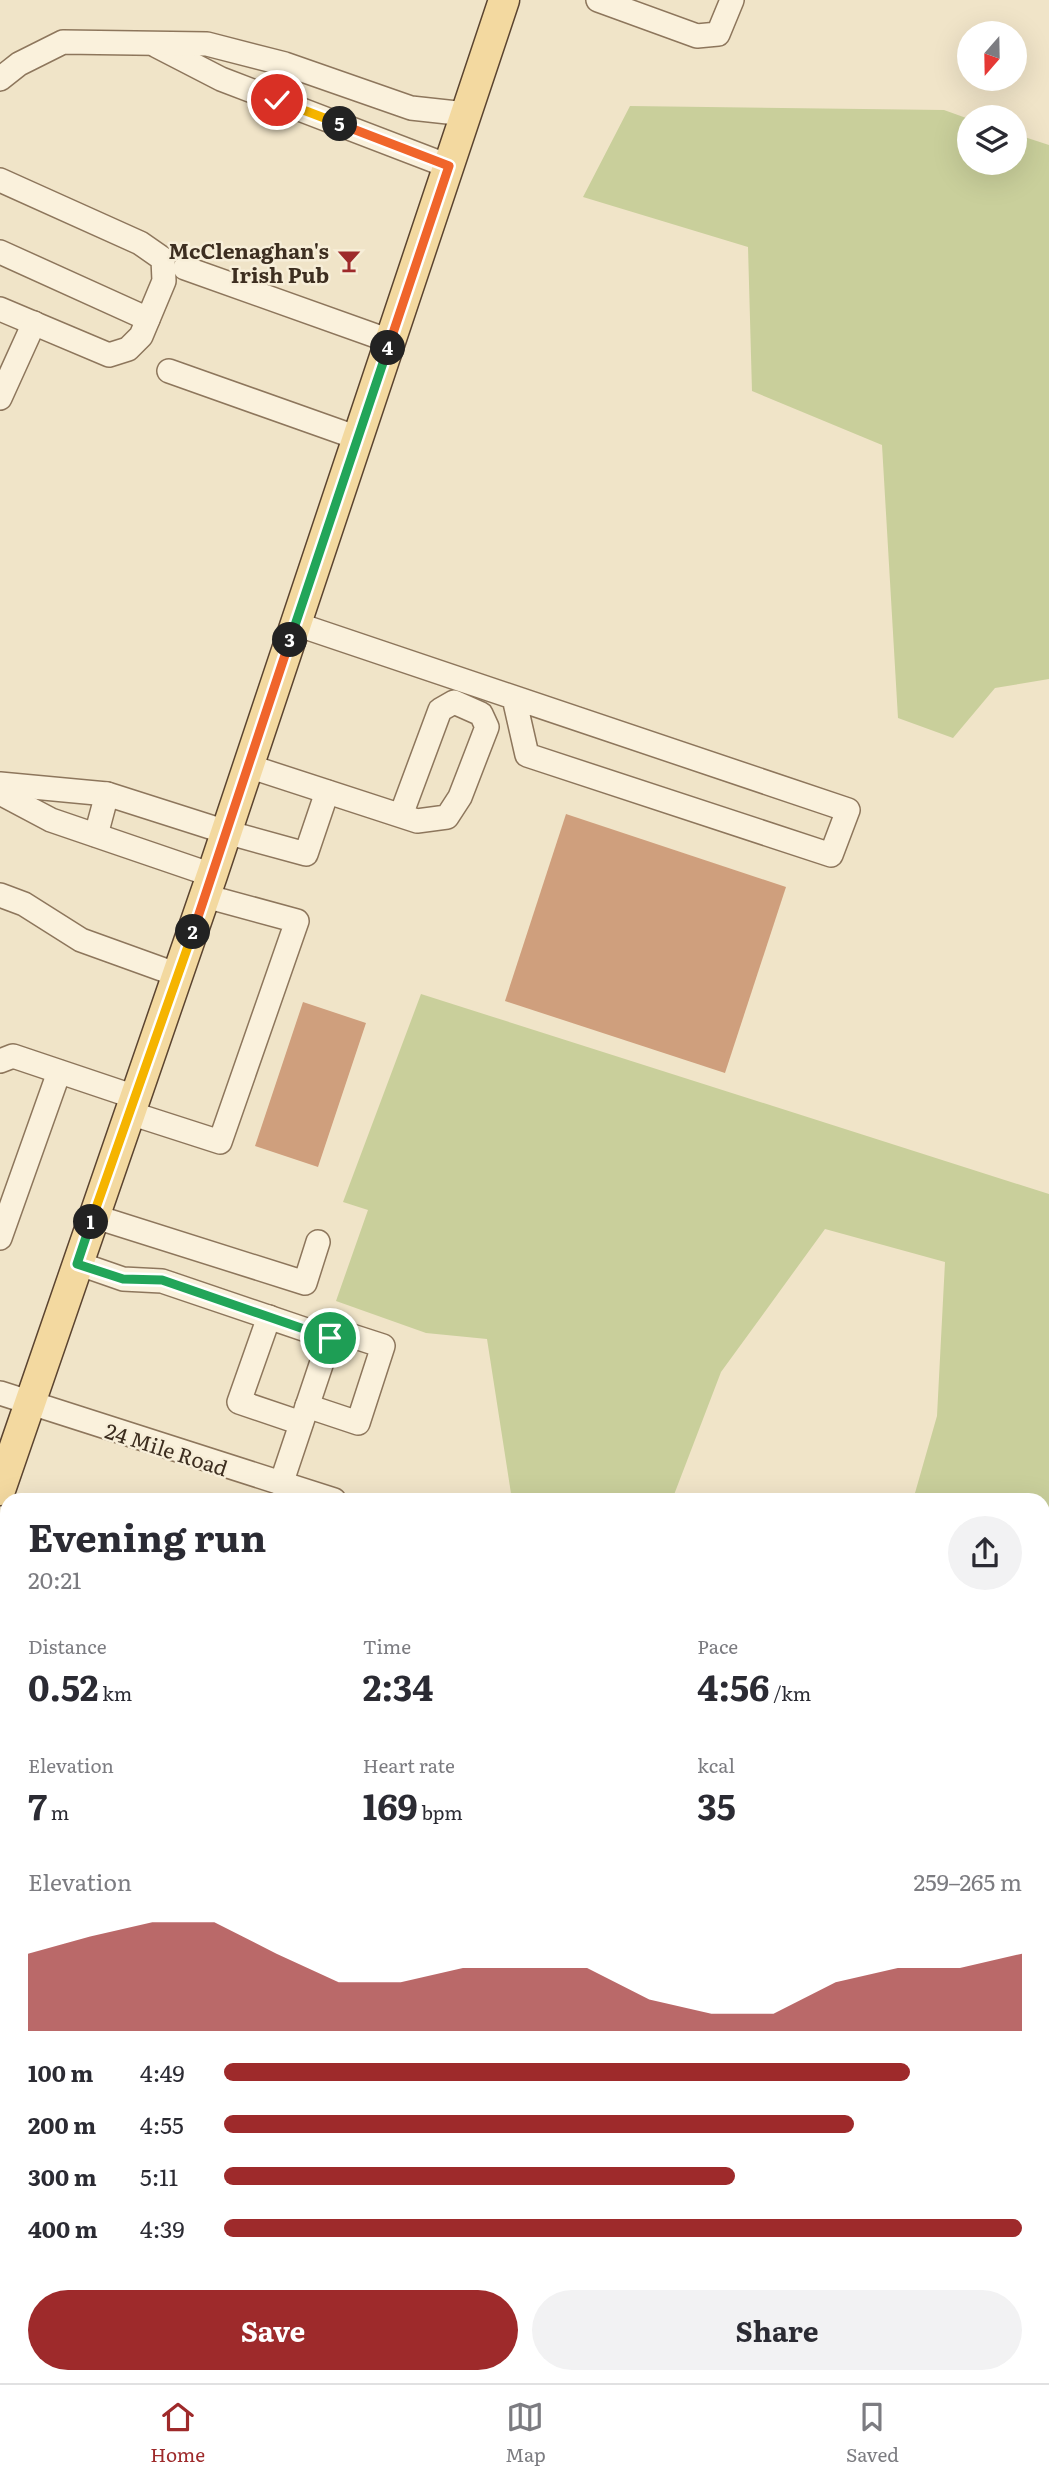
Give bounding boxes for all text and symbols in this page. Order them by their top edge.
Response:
north arrow [957,21,1027,91]
map controls [957,21,1027,175]
pin [247,70,307,130]
icon: check [258,81,296,119]
button: layers [957,105,1027,175]
pin: 5 [322,106,358,142]
text: 5 [334,109,345,137]
place label: McClenaghan's Irish Pub [168,234,329,289]
bar icon: McClenaghan's Irish Pub [335,247,363,275]
pin: 4 [370,330,406,366]
text: 4 [382,333,393,361]
pin: 3 [272,622,308,658]
text: 3 [284,625,295,653]
pin: 2 [176,914,210,950]
text: 2 [187,917,198,945]
pin: 1 [74,1204,108,1240]
text: 1 [87,1207,94,1235]
pin [300,1308,360,1368]
icon: arrive [311,1319,349,1357]
street label: 24 Mile Road [102,1414,232,1482]
text: Evening run [28,1507,266,1564]
button: share [948,1516,1022,1590]
text: 20:21 [28,1562,81,1596]
text: Distance [28,1632,107,1660]
text: Time [363,1632,411,1660]
text: Pace [697,1632,738,1660]
text: 0.52 [28,1660,99,1712]
text: 2:34 [363,1660,433,1712]
text: 4:56 [697,1660,769,1712]
text: km [99,1679,132,1707]
text: /km [769,1679,811,1707]
text: Elevation [28,1751,114,1779]
text: Heart rate [363,1751,455,1779]
text: kcal [697,1751,735,1779]
text: 7 [28,1779,47,1831]
text: 169 [363,1779,418,1831]
text: 35 [697,1779,736,1831]
text: m [47,1798,69,1826]
text: bpm [418,1798,463,1826]
text: Elevation [28,1864,132,1898]
text: 259–265 m [913,1864,1022,1898]
text: 100 m [28,2055,93,2089]
text: 4:49 [140,2055,185,2089]
text: 200 m [28,2107,96,2141]
text: 4:55 [140,2107,184,2141]
text: 300 m [28,2159,97,2193]
text: 5:11 [140,2159,178,2193]
text: 400 m [28,2211,98,2245]
text: 4:39 [140,2211,185,2245]
button: Save [28,2290,518,2370]
button: Share [532,2290,1022,2370]
tab: Home [150,2398,205,2468]
tab: Map [505,2398,546,2468]
tab: Saved [846,2398,899,2468]

